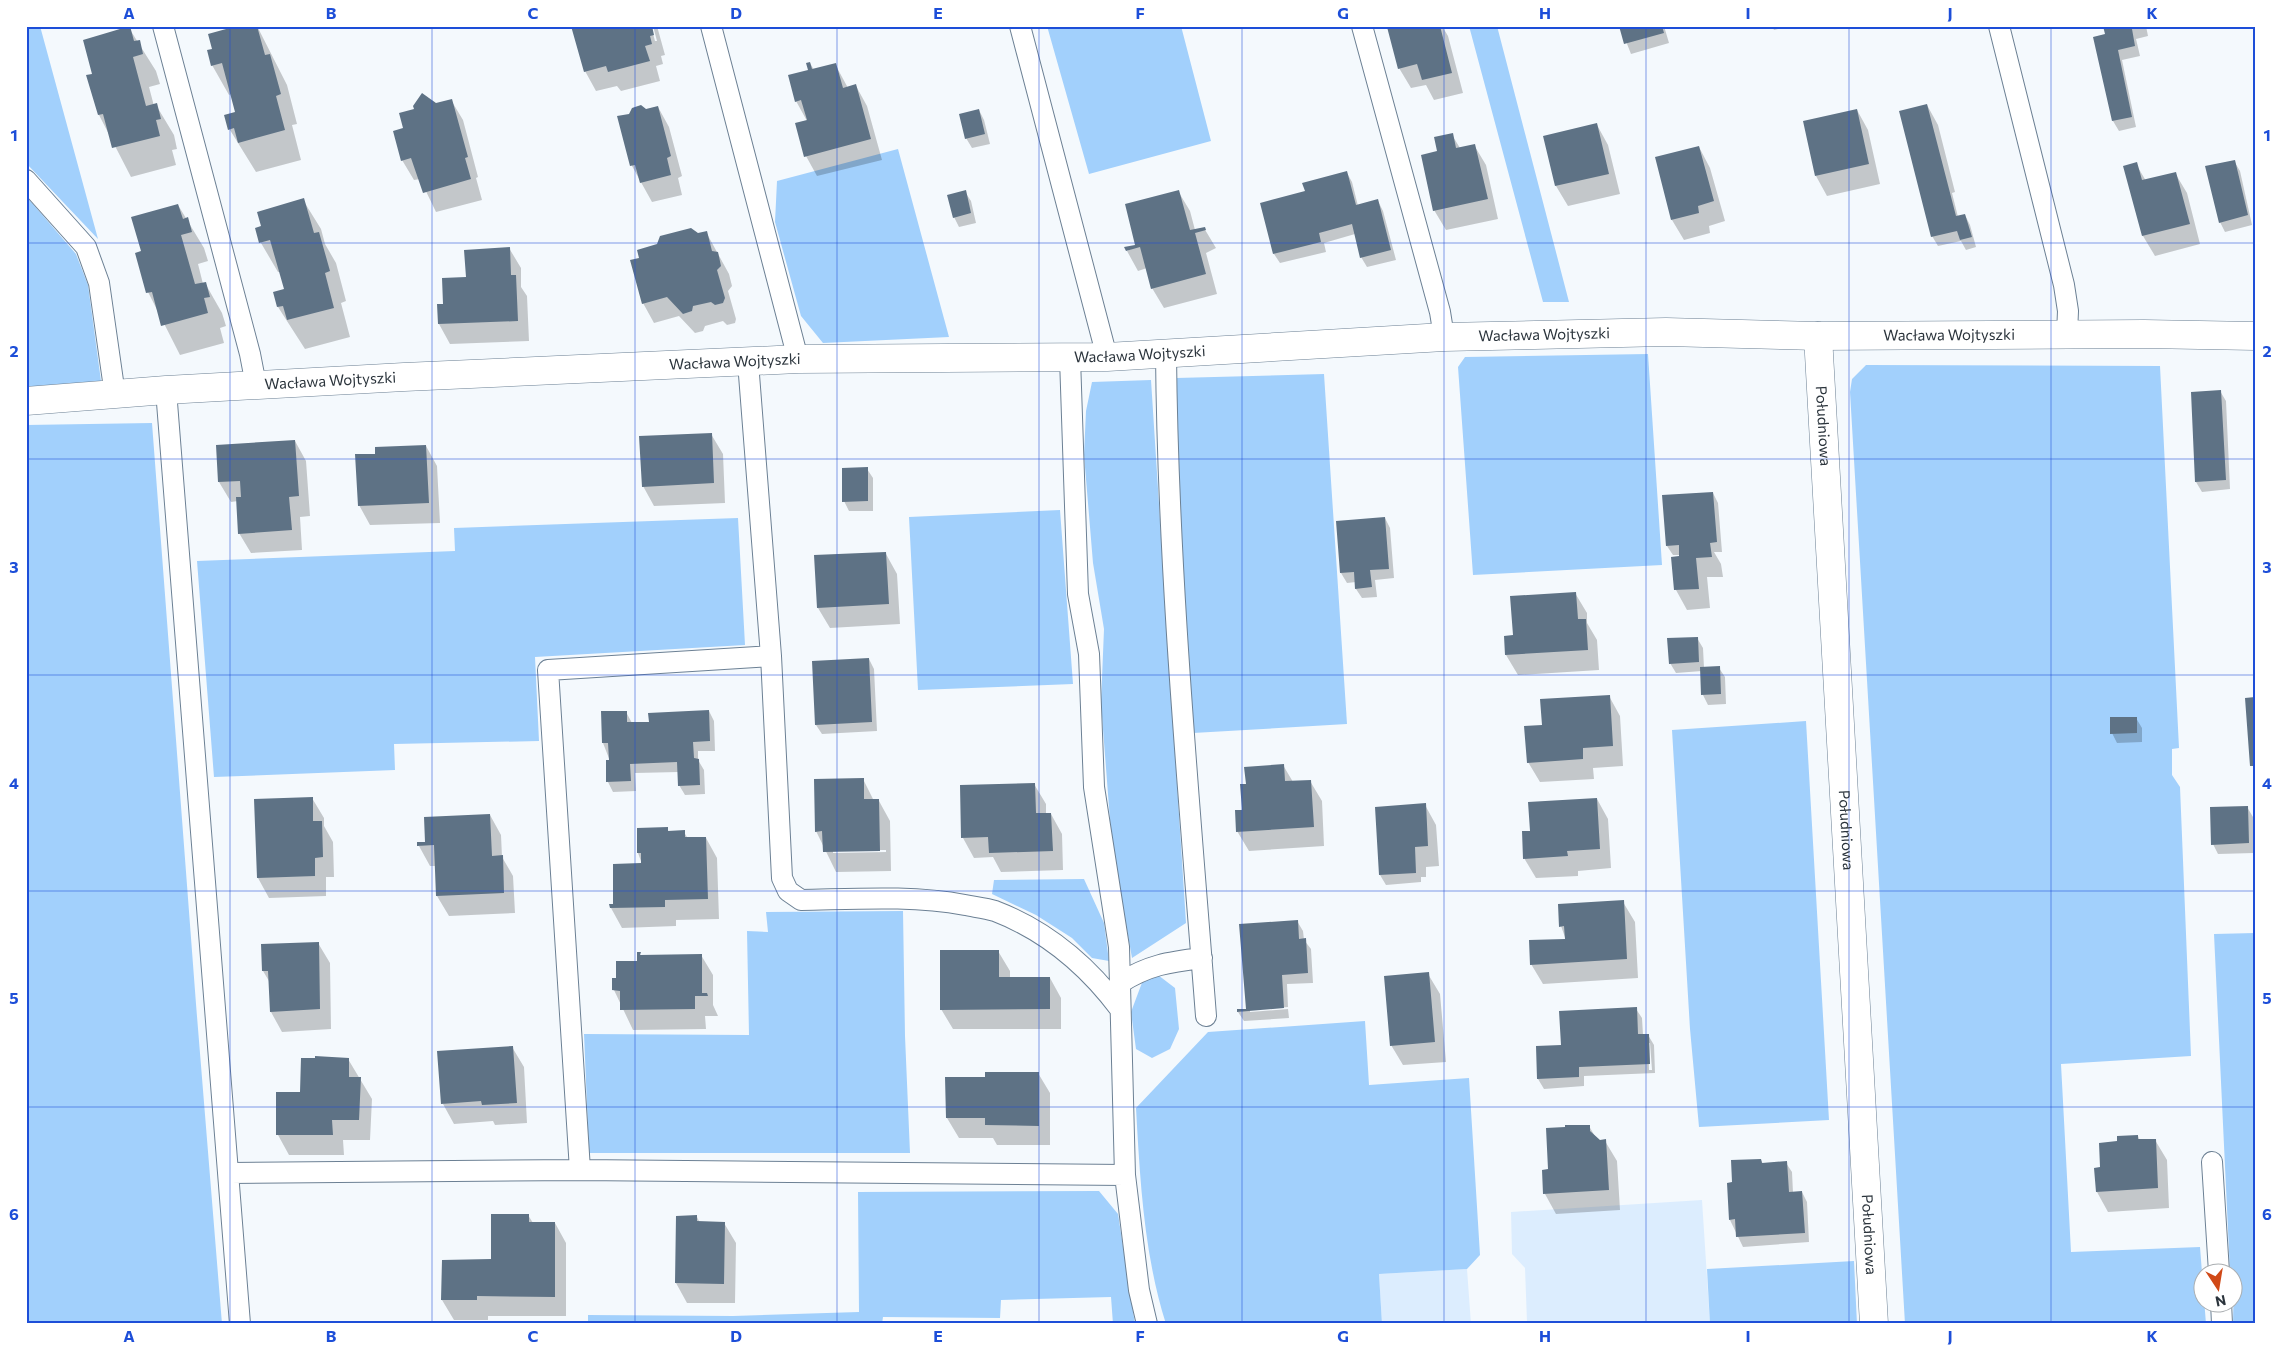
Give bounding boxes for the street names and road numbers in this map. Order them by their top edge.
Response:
street label: Wacława Wojtyszki [1478,323,1610,344]
street label: Wacława Wojtyszki [1883,325,2015,344]
street label: Wacława Wojtyszki [1074,341,1206,365]
street label: Wacława Wojtyszki [669,349,801,373]
street label: Wacława Wojtyszki [264,367,397,393]
street label: Południowa [1813,385,1835,467]
street label: Południowa [1836,789,1858,871]
street label: Południowa [1859,1194,1881,1275]

